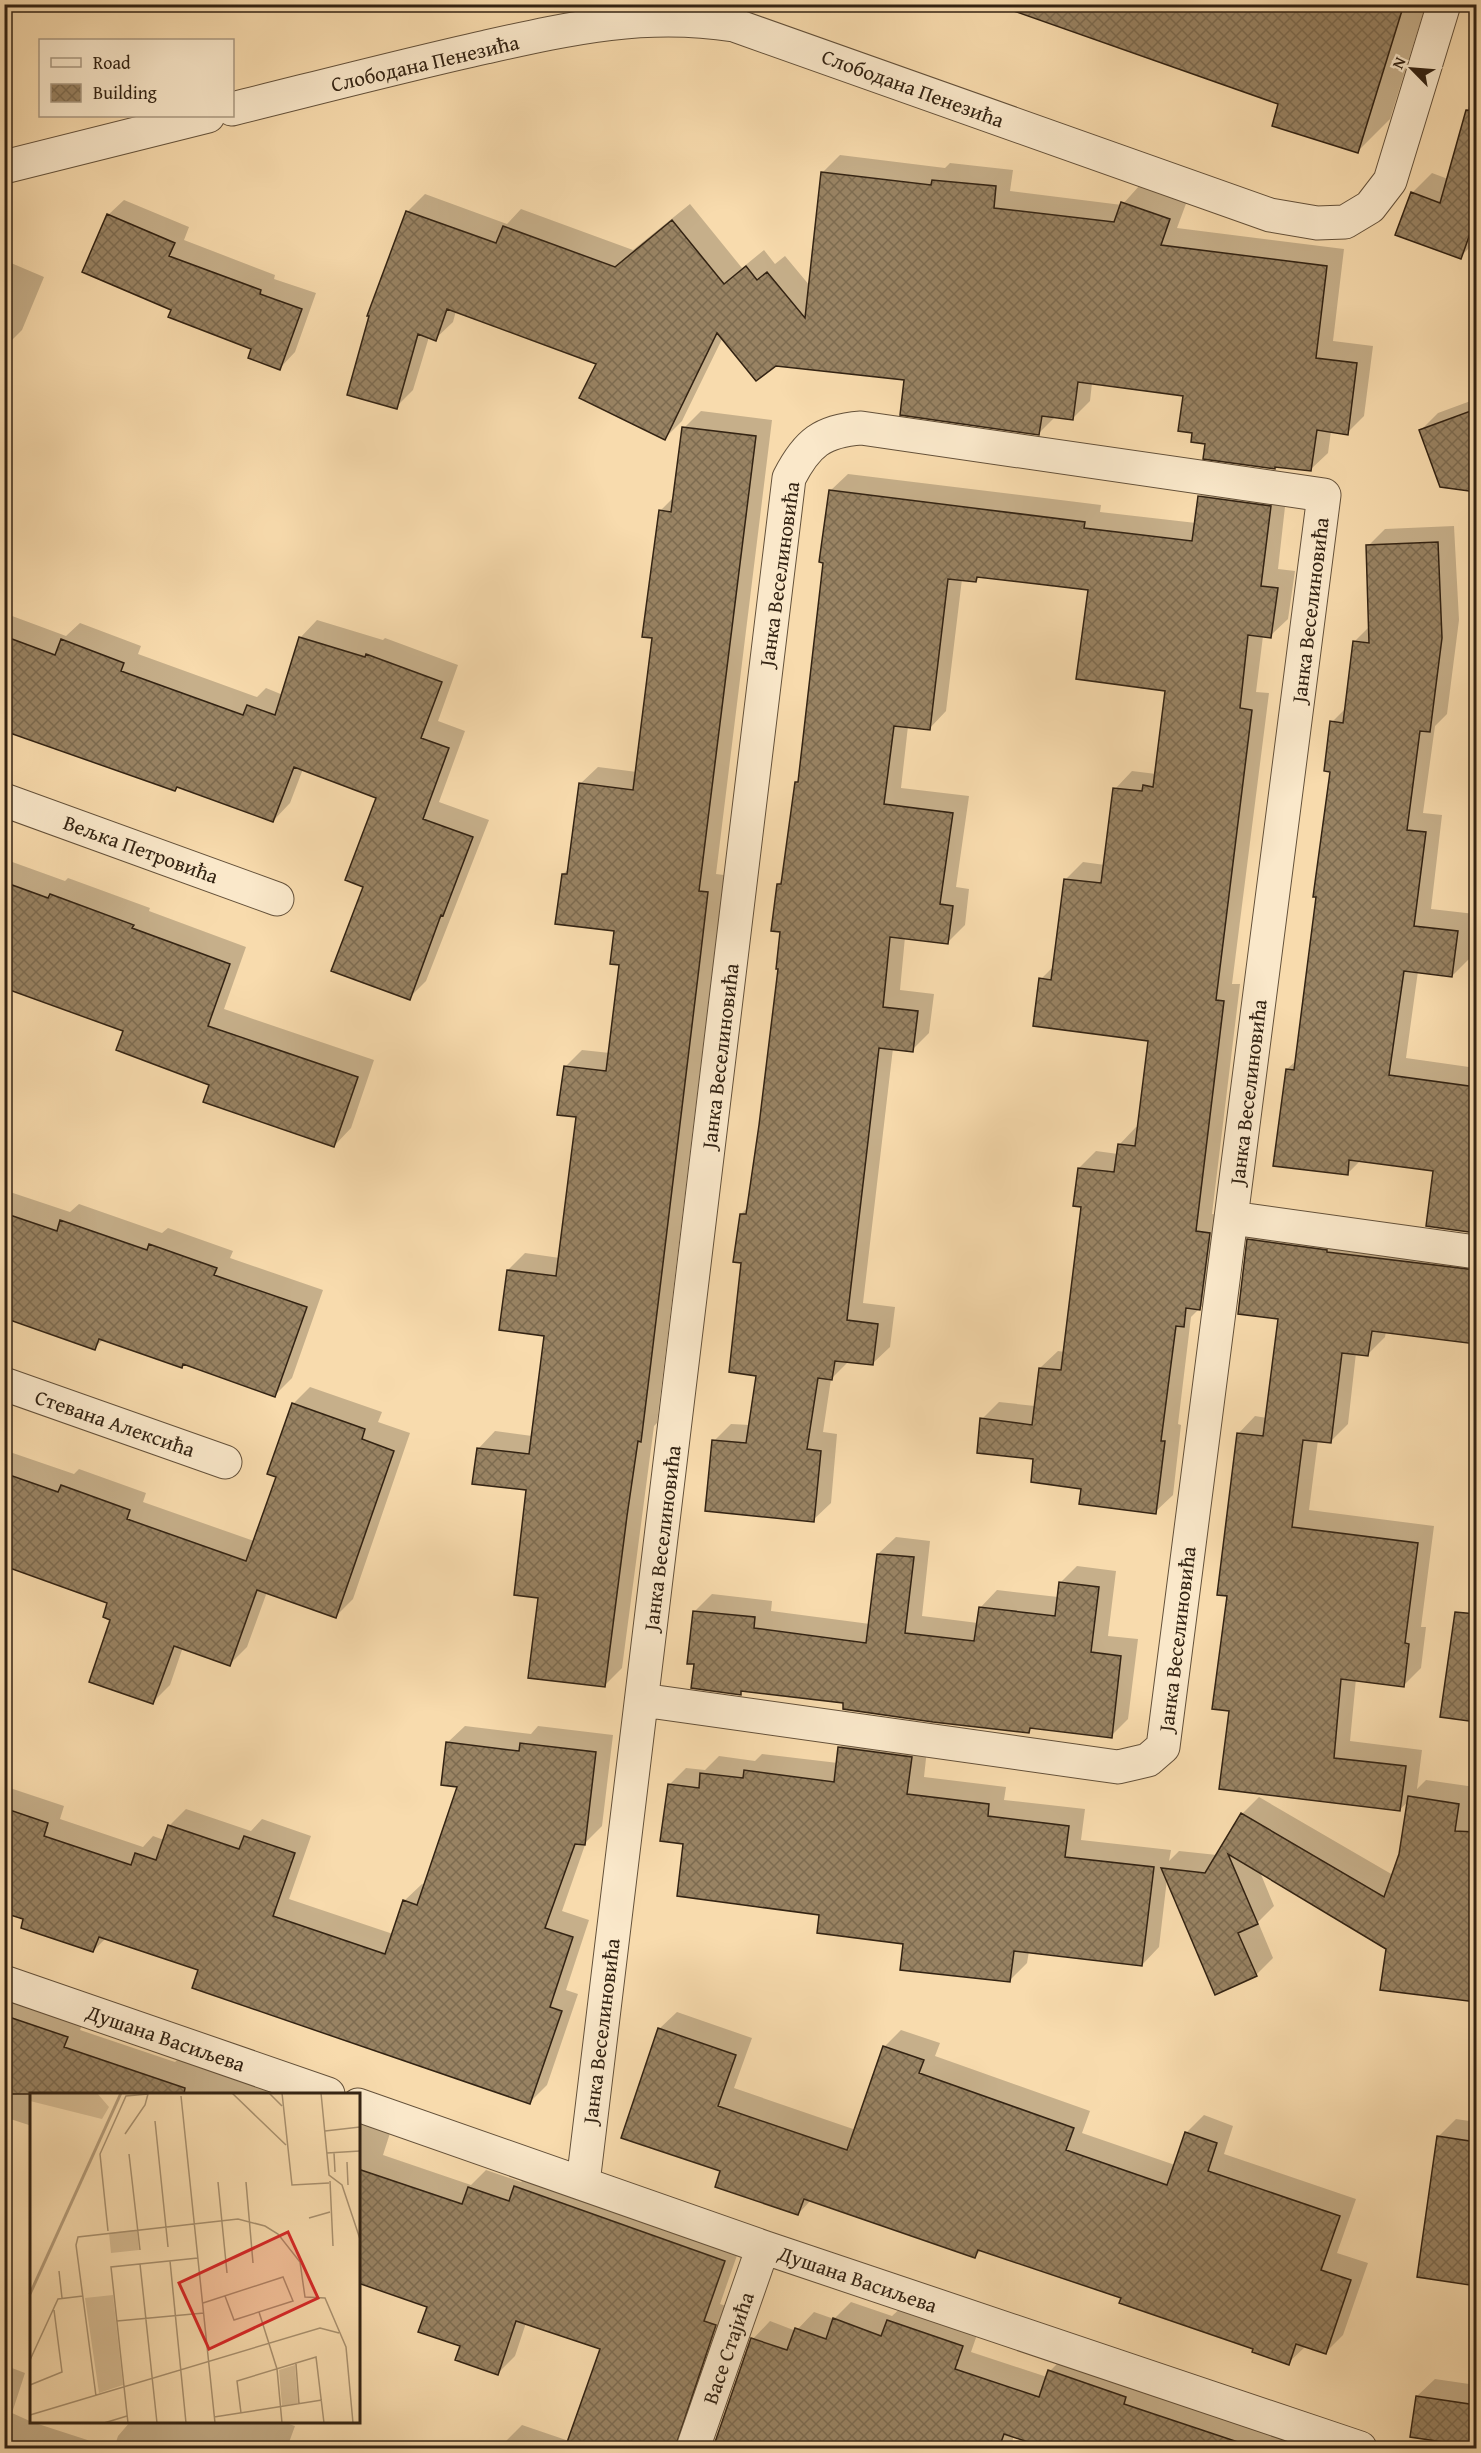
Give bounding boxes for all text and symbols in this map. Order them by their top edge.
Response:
street label: Слободана Пенезића [328,26,522,100]
legend [39,39,234,117]
north arrow [1382,39,1442,99]
street label: Слободана Пенезића [817,41,1009,135]
text: Road [93,49,131,76]
text: N [1385,52,1412,73]
text: Building [93,79,157,106]
street label: Јанка Веселиновића [750,479,807,672]
street label: Јанка Веселиновића [1283,515,1337,708]
street label: Вељка Петровића [59,807,223,891]
street label: Јанка Веселиновића [693,961,747,1154]
street label: Јанка Веселиновића [1221,997,1275,1190]
street label: Стевана Алексића [31,1381,199,1465]
street label: Јанка Веселиновића [635,1443,689,1636]
street label: Јанка Веселиновића [1150,1544,1204,1737]
street label: Јанка Веселиновића [574,1936,628,2129]
street label: Душана Васиљева [82,1996,250,2080]
inset map [30,2093,360,2423]
street label: Душана Васиљева [774,2237,942,2321]
street label: Васе Стајића [694,2288,762,2408]

